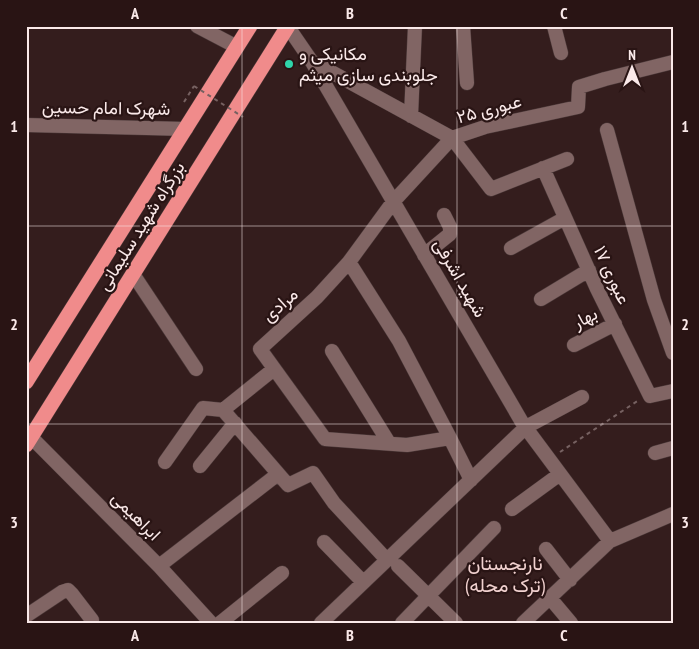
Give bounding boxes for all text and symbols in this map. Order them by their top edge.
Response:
text: A [130,3,140,23]
text: B [346,3,354,23]
text: C [560,3,568,23]
place label: مکانیکی و جلوبندی سازی میثم [299,42,438,87]
north arrow [606,42,656,92]
text: N [628,46,636,64]
marker: مکانیکی و جلوبندی سازی میثم [283,58,295,70]
street label: عبوری ۲۵ [454,89,524,128]
street label: شهرک امام حسین [42,95,170,121]
text: 1 [10,116,18,136]
text: 1 [681,116,689,136]
street label: بزرگراه شهید سلیمانی [92,157,190,295]
street label: شهید اشرفی [429,234,492,321]
street label: عبوری ۱۷ [589,242,636,308]
street label: مرادی [257,282,303,327]
street label: بهار [567,301,601,334]
text: 2 [10,314,18,334]
text: 2 [681,314,689,334]
street label: ابراهیمی [107,486,166,545]
text: 3 [10,512,18,532]
text: 3 [681,512,689,532]
district label: نارنجستان (ترک محله) [465,551,546,597]
text: A [130,625,140,645]
text: B [346,625,354,645]
text: C [560,625,568,645]

